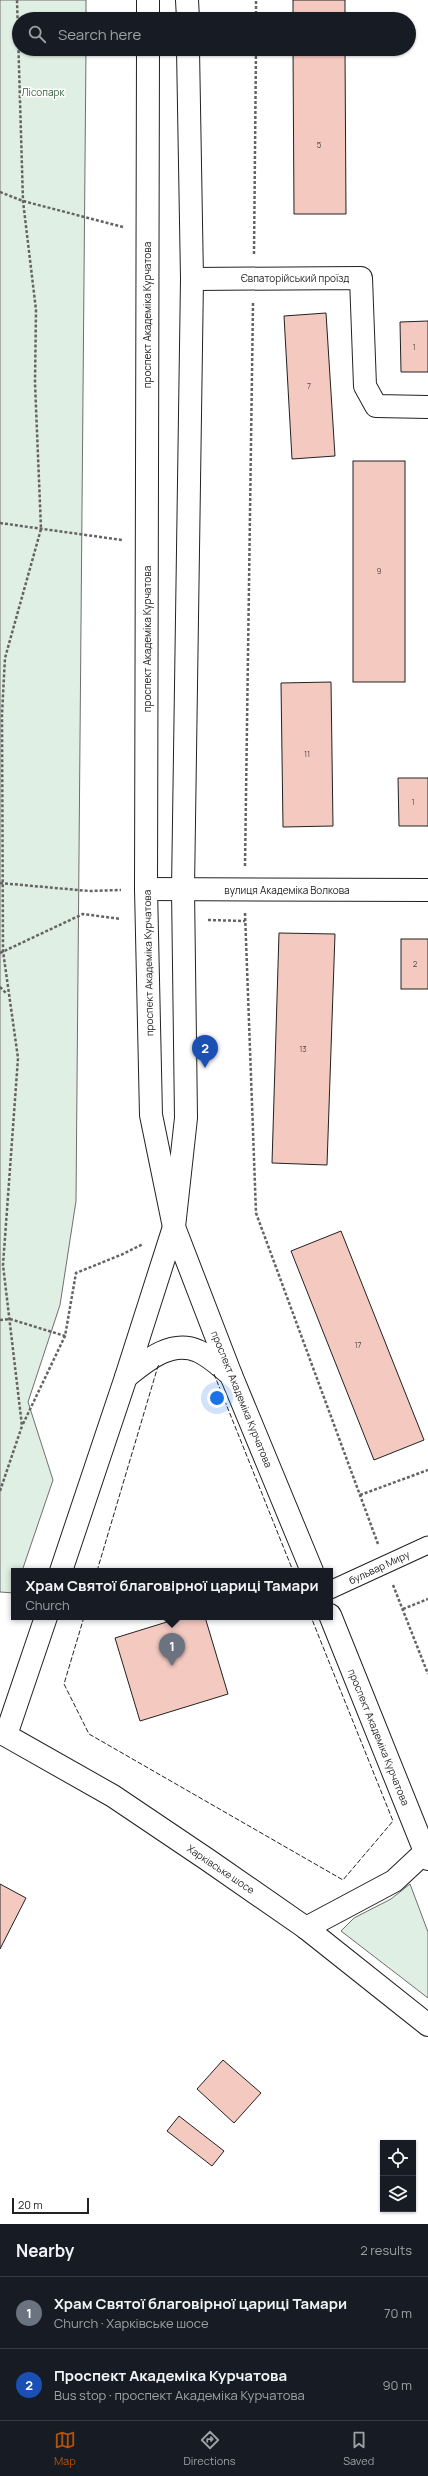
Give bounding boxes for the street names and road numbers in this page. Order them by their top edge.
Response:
street label: проспект Академіка Курчатова [140,242,154,388]
street label: Євпаторійський проїзд [241,271,349,285]
street label: проспект Академіка Курчатова [140,566,154,712]
street label: вулиця Академіка Волкова [224,883,350,897]
street label: проспект Академіка Курчатова [140,890,156,1036]
street label: проспект Академіка Курчатова [208,1329,276,1469]
street label: бульвар Миру [346,1546,412,1587]
street label: проспект Академіка Курчатова [345,1667,413,1807]
street label: Харківське шосе [185,1841,258,1897]

